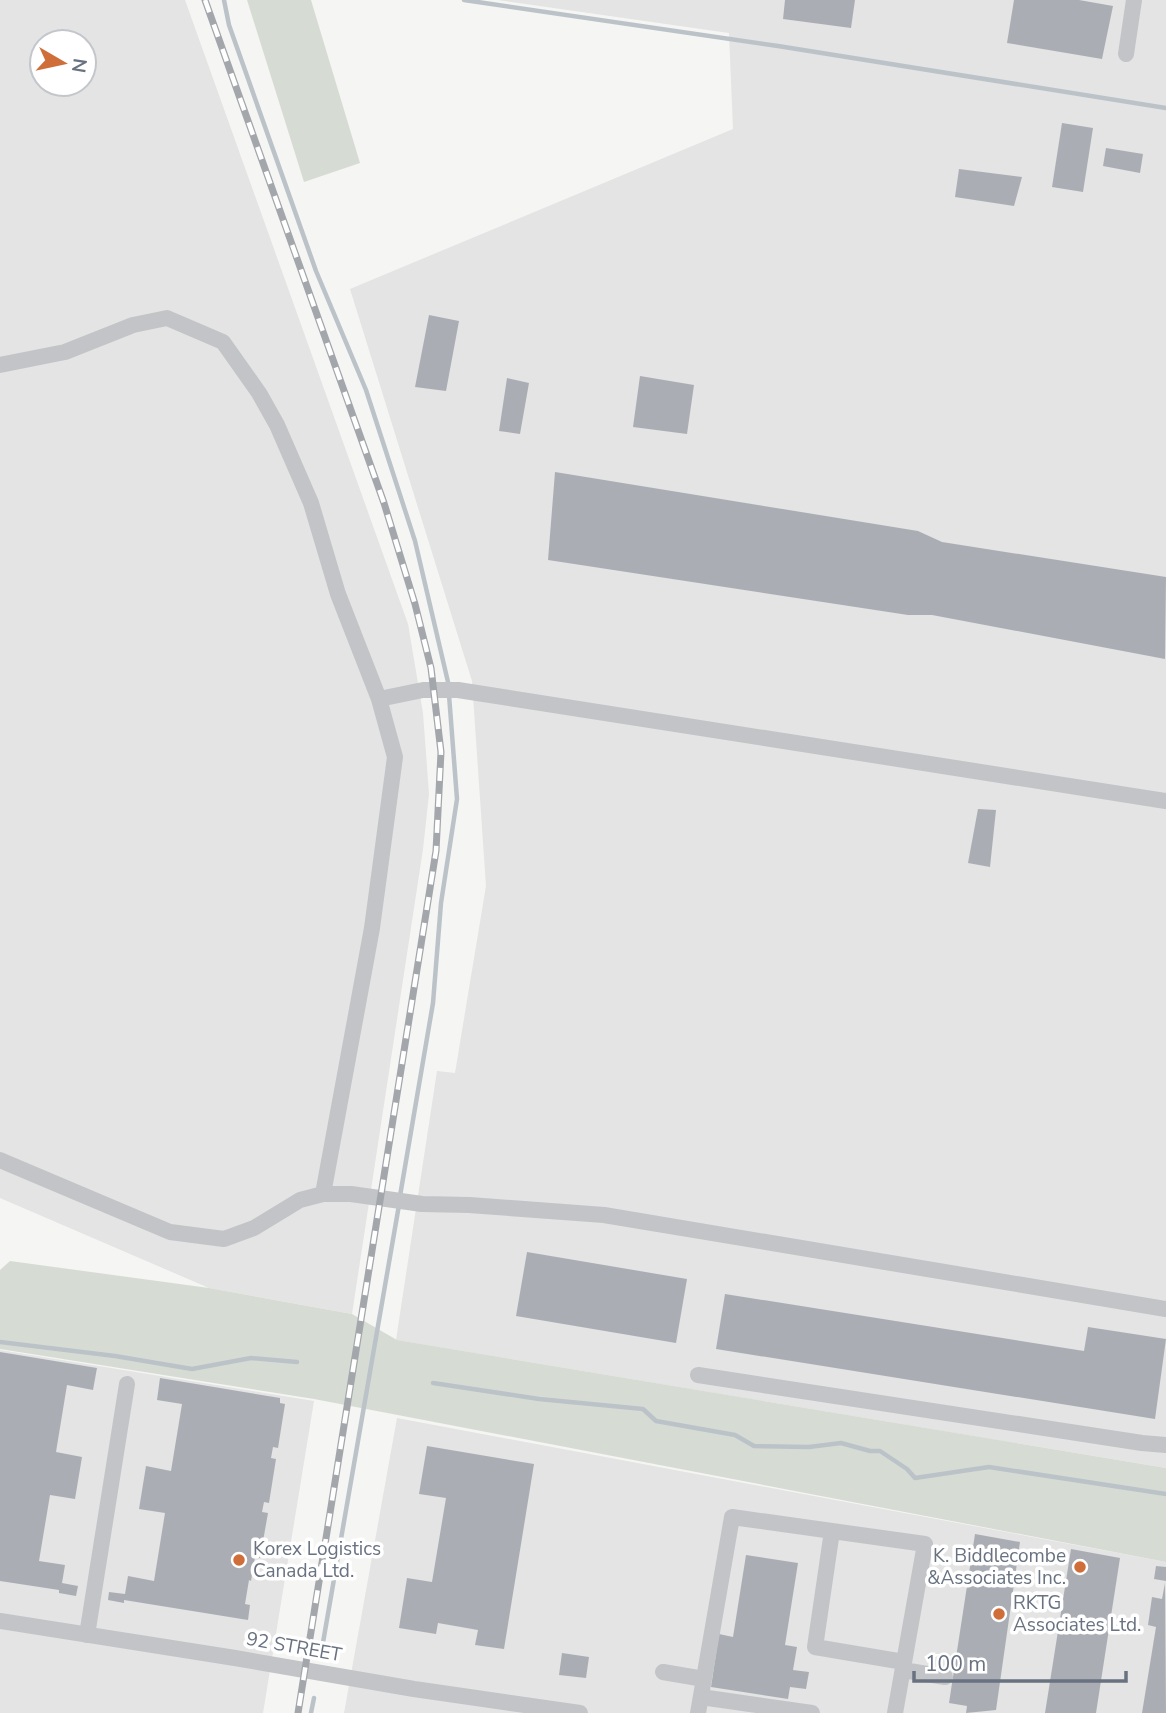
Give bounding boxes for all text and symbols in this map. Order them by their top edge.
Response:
north arrow [28,28,98,98]
text: N [65,56,93,75]
place label: Korex Logistics Canada Ltd. [253,1536,381,1584]
place label: K. Biddlecombe &Associates Inc. [927,1543,1066,1591]
marker: Korex Logistics Canada Ltd. [231,1552,247,1568]
marker: K. Biddlecombe &Associates Inc. [1072,1559,1088,1575]
place label: RKTG Associates Ltd. [1013,1590,1141,1638]
marker: RKTG Associates Ltd. [991,1606,1007,1622]
street label: 92 STREET [244,1626,344,1668]
scale bar [914,1640,1126,1684]
text: 100 m [925,1650,986,1678]

